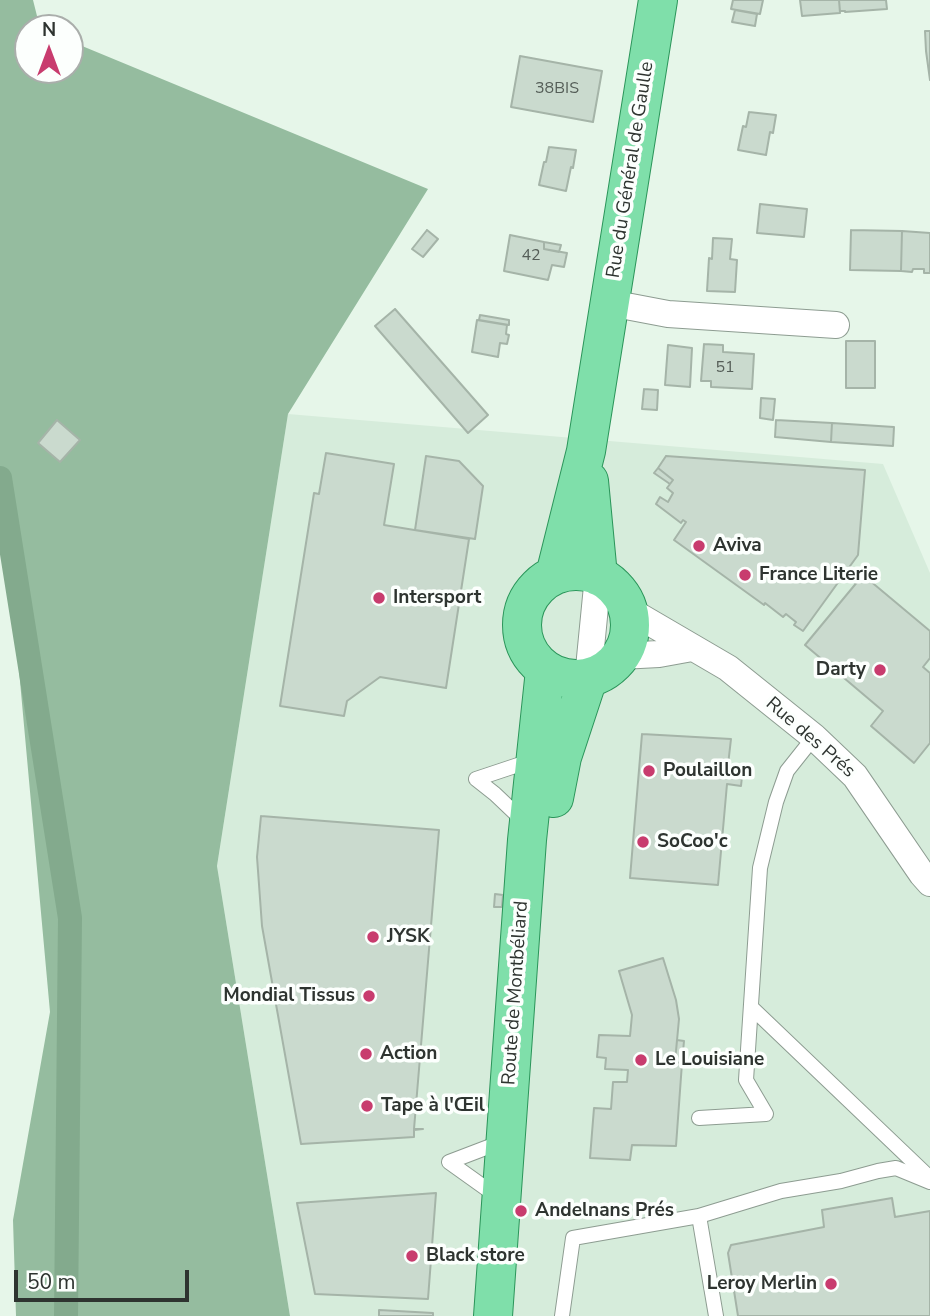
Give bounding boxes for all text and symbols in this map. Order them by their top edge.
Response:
north arrow [14,14,84,84]
text: N [42,17,56,43]
street label: Rue du Général de Gaulle [603,60,659,280]
house number: 38BIS [535,79,579,99]
house number: 42 [521,246,541,266]
house number: 51 [715,358,735,378]
place label: Aviva [713,535,762,557]
marker: Aviva [691,538,707,554]
place label: France Literie [759,564,878,586]
marker: France Literie [737,567,753,583]
place label: Intersport [393,587,481,609]
marker: Intersport [371,590,387,606]
place label: Darty [816,659,866,681]
marker: Darty [872,662,888,678]
street label: Rue des Prés [761,693,859,783]
place label: Poulaillon [663,760,752,782]
marker: Poulaillon [641,763,657,779]
place label: SoCoo'c [657,831,728,853]
marker: SoCoo'c [635,834,651,850]
street label: Route de Montbéliard [498,900,534,1086]
place label: JYSK [387,926,430,948]
marker: JYSK [365,929,381,945]
place label: Mondial Tissus [223,985,355,1007]
marker: Mondial Tissus [361,988,377,1004]
place label: Action [380,1043,437,1065]
marker: Action [358,1046,374,1062]
place label: Le Louisiane [655,1049,764,1071]
marker: Le Louisiane [633,1052,649,1068]
place label: Tape à l'Œil [381,1095,485,1117]
marker: Tape à l'Œil [359,1098,375,1114]
place label: Andelnans Prés [535,1200,674,1222]
marker: Andelnans Prés [513,1203,529,1219]
place label: Black store [426,1245,525,1267]
marker: Black store [404,1248,420,1264]
scale bar [18,1256,192,1300]
text: 50 m [27,1268,76,1296]
place label: Leroy Merlin [707,1273,817,1295]
marker: Leroy Merlin [823,1276,839,1292]

